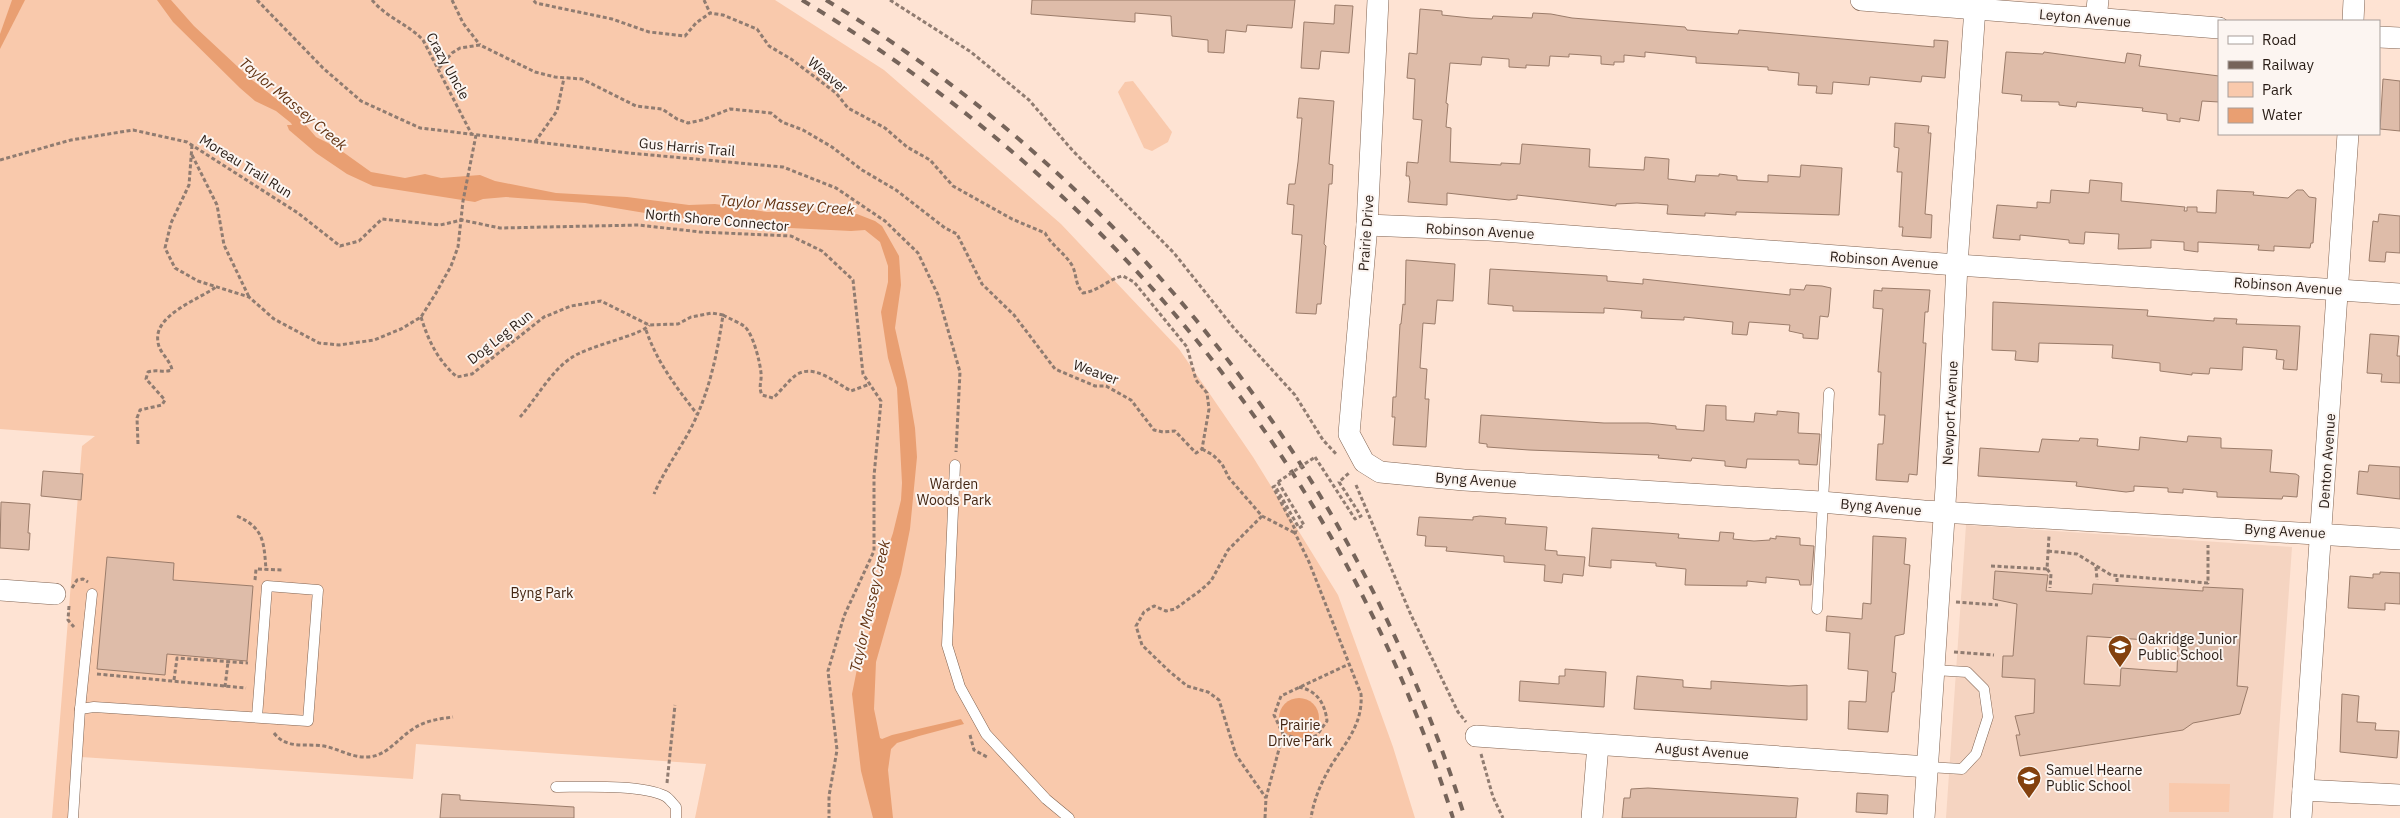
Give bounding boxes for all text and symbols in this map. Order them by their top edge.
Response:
street label: Leyton Avenue [2038,5,2132,31]
legend [2218,20,2380,135]
street label: Crazy Uncle [422,29,474,103]
text: Road [2262,30,2297,49]
water label: Taylor Massey Creek [236,53,351,154]
street label: Weaver [804,53,852,97]
text: Railway [2262,55,2315,74]
text: Park [2262,80,2292,99]
text: Water [2262,105,2303,124]
street label: Moreau Trail Run [196,130,296,202]
street label: Gus Harris Trail [638,134,736,160]
water label: Taylor Massey Creek [719,190,855,219]
street label: Prairie Drive [1354,194,1378,272]
street label: North Shore Connector [644,205,790,235]
street label: Robinson Avenue [1425,219,1535,243]
street label: Robinson Avenue [1829,247,1939,273]
street label: Robinson Avenue [2233,273,2343,299]
street label: Dog Leg Run [464,306,536,368]
street label: Weaver [1071,356,1121,388]
street label: Newport Avenue [1938,360,1962,466]
street label: Denton Avenue [2315,412,2339,509]
street label: Byng Avenue [1435,468,1518,492]
park label: Warden Woods Park [917,475,992,509]
street label: Byng Avenue [1840,494,1923,520]
street label: Byng Avenue [2244,520,2326,542]
water label: Taylor Massey Creek [845,538,894,674]
park label: Byng Park [511,584,574,602]
place label: Oakridge Junior Public School [2138,630,2237,664]
school or university icon: Oakridge Junior Public School [2107,634,2133,668]
park label: Prairie Drive Park [1268,716,1333,750]
street label: August Avenue [1655,739,1750,763]
place label: Samuel Hearne Public School [2046,761,2143,795]
school or university icon: Samuel Hearne Public School [2016,765,2042,799]

